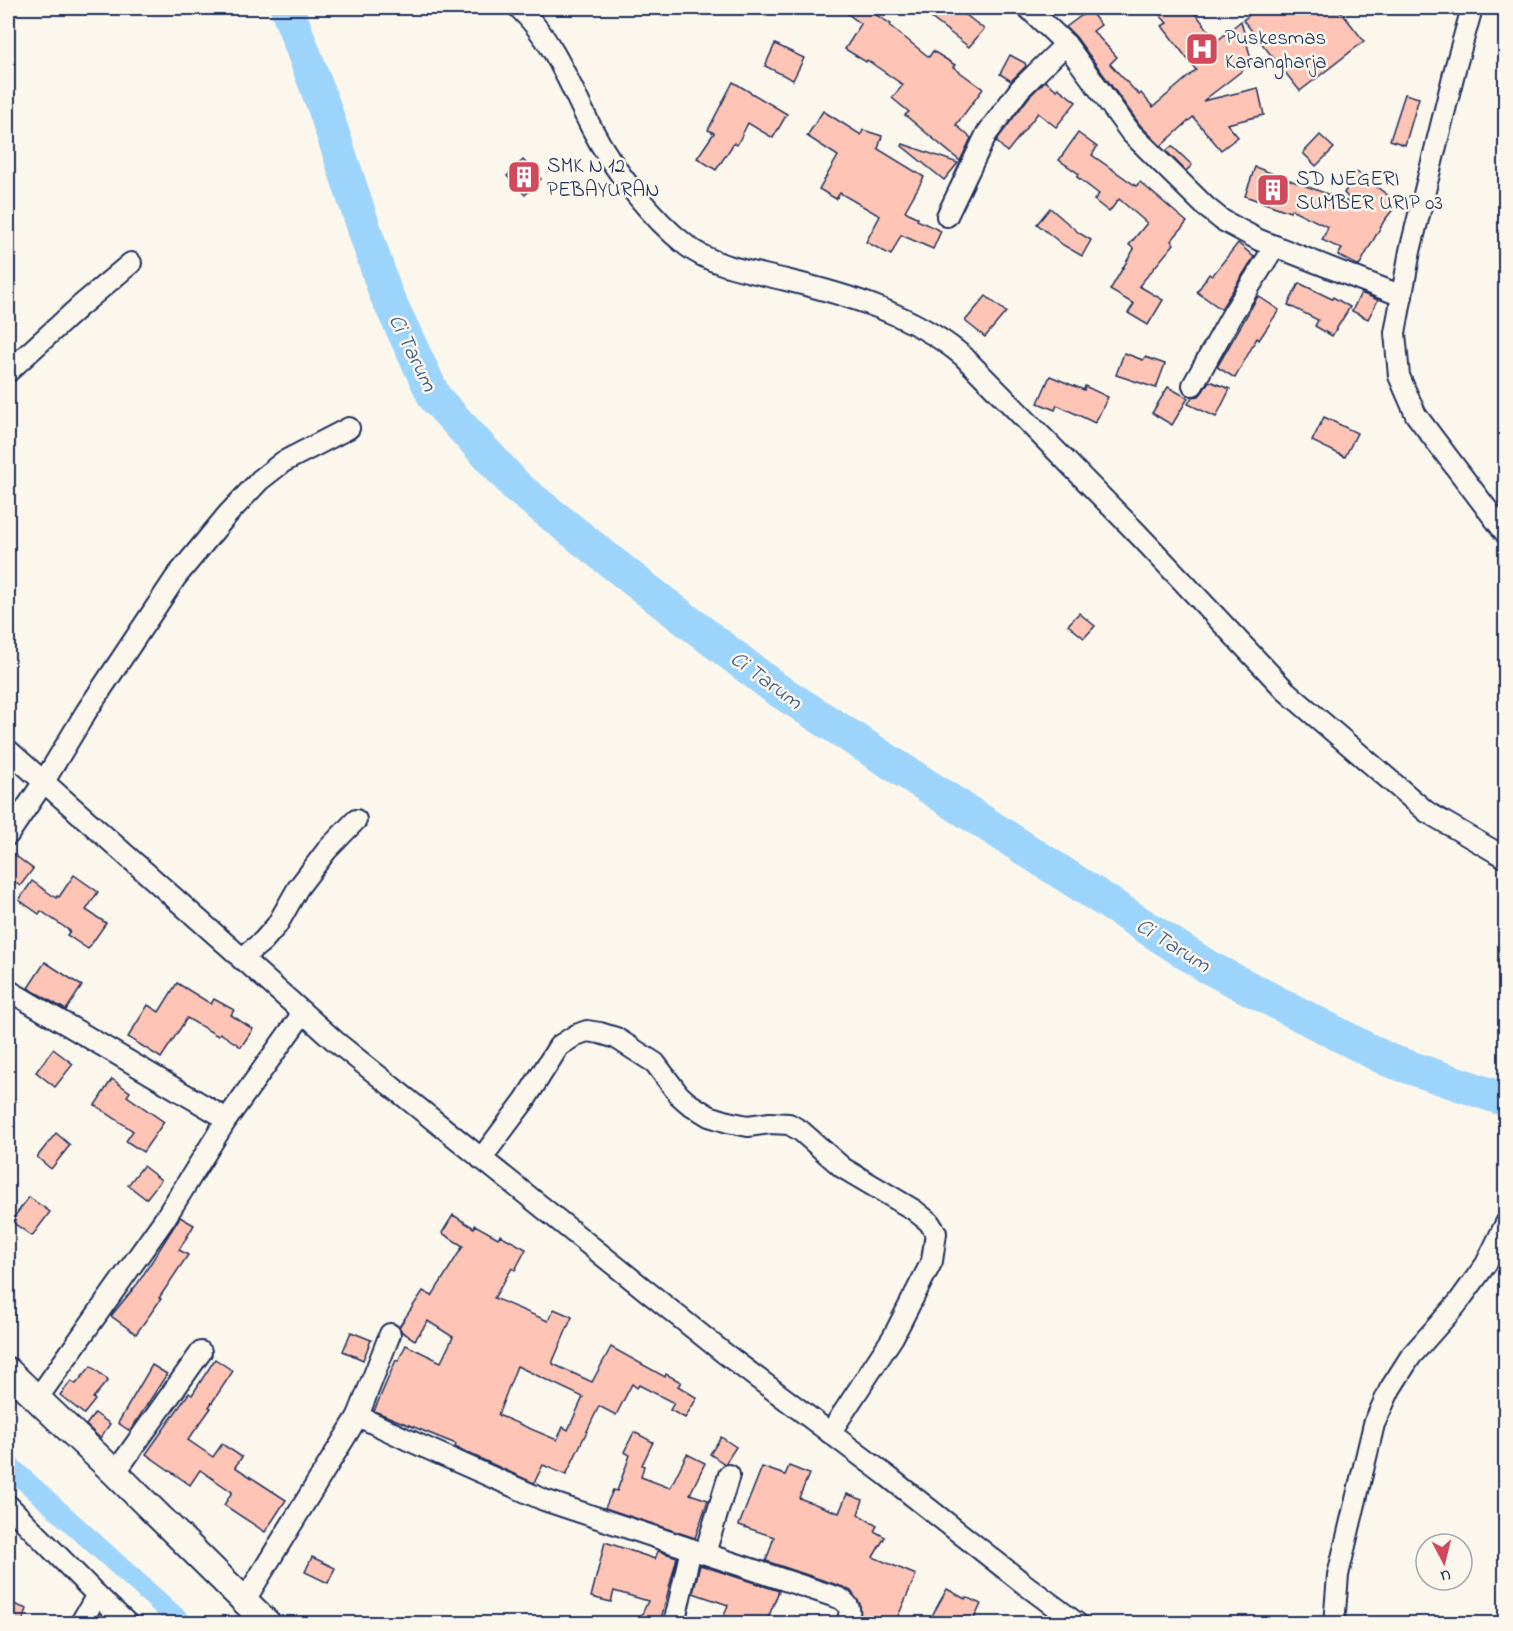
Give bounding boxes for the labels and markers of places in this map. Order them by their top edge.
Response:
place label: Puskesmas Karangharja [1225,24,1327,80]
hospital icon: Puskesmas Karangharja [1184,31,1220,67]
place label: SMK N 12 PEBAYURAN [547,152,659,206]
building icon: SMK N 12 PEBAYURAN [506,159,542,195]
place label: SD NEGERI SUMBER URIP 03 [1296,165,1443,219]
building icon: SD NEGERI SUMBER URIP 03 [1255,172,1291,208]

